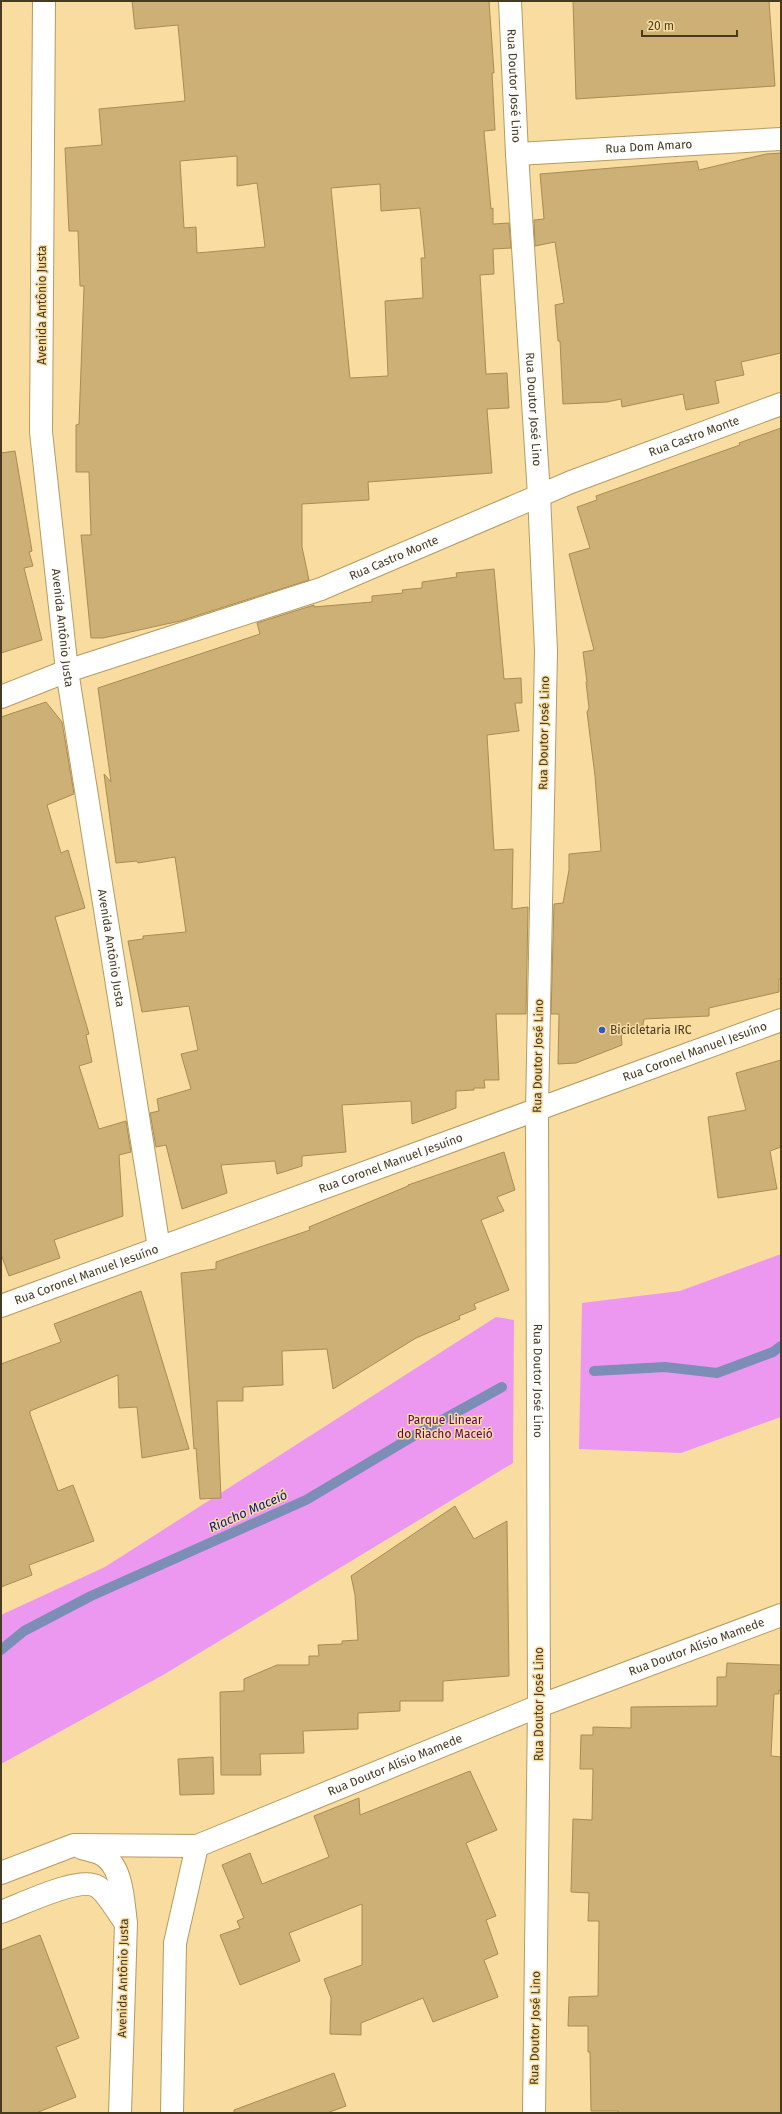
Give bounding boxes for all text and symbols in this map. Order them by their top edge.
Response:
scale bar [642,12,737,38]
text: 20 m [648,19,674,33]
street label: Rua Doutor José Lino [504,29,523,143]
street label: Rua Dom Amaro [605,137,693,156]
street label: Avenida Antônio Justa [35,245,49,365]
street label: Rua Doutor José Lino [523,352,544,467]
street label: Rua Castro Monte [647,413,741,460]
street label: Rua Castro Monte [347,533,440,583]
street label: Avenida Antônio Justa [49,568,76,688]
street label: Rua Doutor José Lino [536,676,552,790]
street label: Avenida Antônio Justa [95,888,127,1008]
street label: Rua Doutor José Lino [530,999,546,1113]
street label: Rua Coronel Manuel Jesuíno [621,1019,769,1084]
place label: Bicicletaria IRC [610,1023,692,1037]
marker: Bicicletaria IRC [597,1025,607,1035]
street label: Rua Coronel Manuel Jesuíno [317,1130,465,1196]
street label: Rua Coronel Manuel Jesuíno [12,1242,160,1307]
street label: Rua Doutor José Lino [531,1324,545,1438]
park label: Parque Linear do Riacho Maceió [397,1413,493,1441]
water label: Riacho Maceió [206,1487,290,1535]
street label: Rua Doutor Alísio Mamede [627,1615,766,1679]
street label: Rua Doutor José Lino [532,1647,546,1761]
street label: Rua Doutor Alísio Mamede [326,1731,464,1799]
street label: Avenida Antônio Justa [115,1918,131,2038]
street label: Rua Doutor José Lino [527,1971,543,2085]

